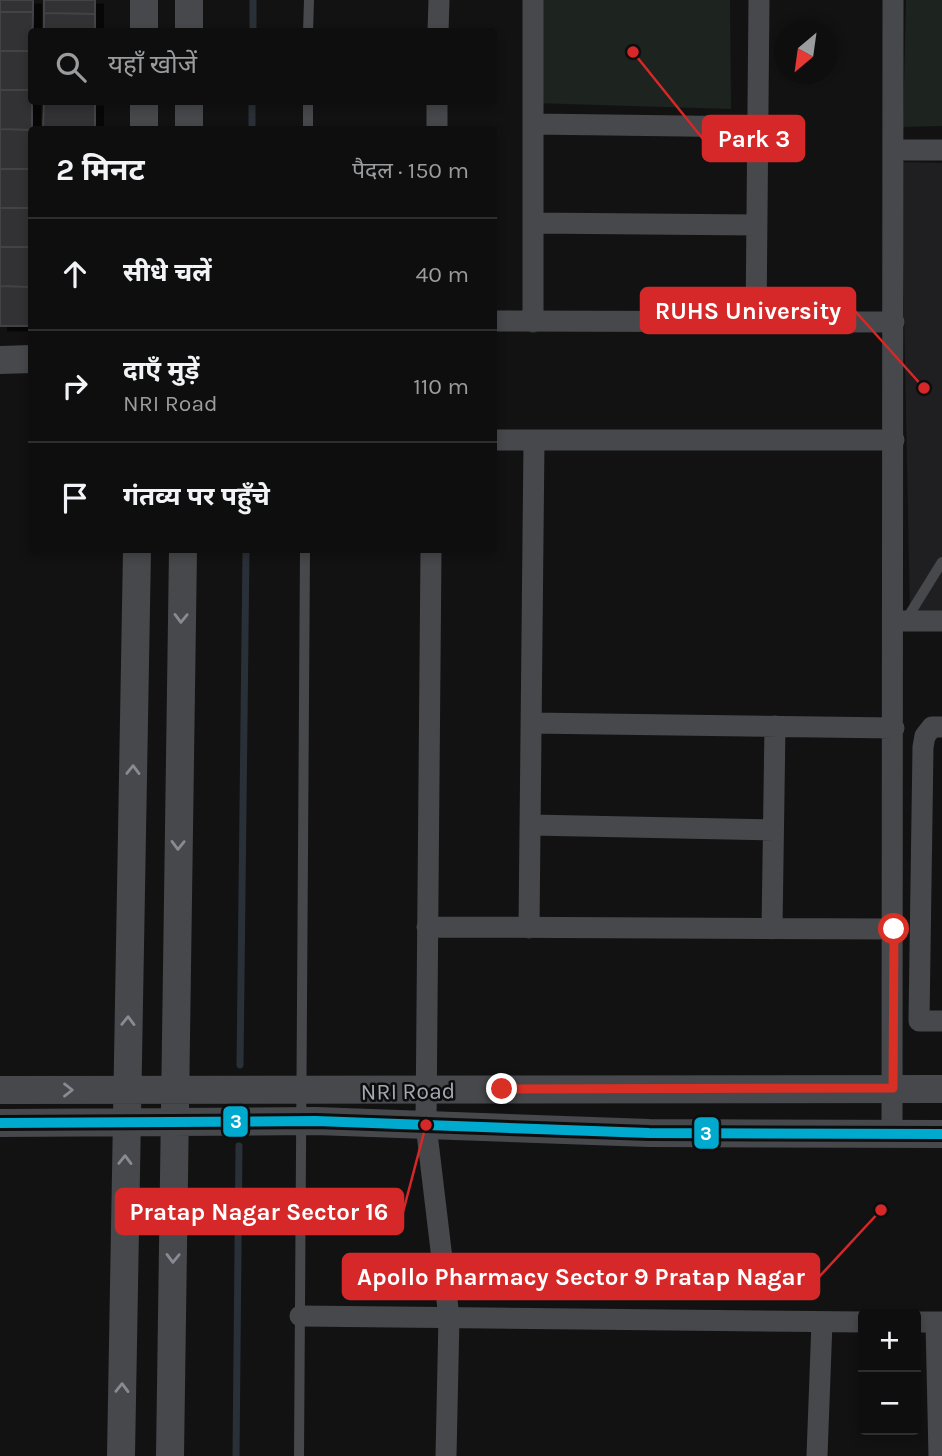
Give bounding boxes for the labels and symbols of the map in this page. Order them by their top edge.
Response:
north arrow [774,21,837,84]
callout: Park 3 [703,116,804,161]
text: Park 3 [718,125,790,153]
callout: RUHS University [641,288,855,333]
text: RUHS University [655,297,841,325]
one-way arrow [174,612,189,623]
one-way arrow [125,764,140,775]
one-way arrow [170,840,185,851]
route start [878,913,909,944]
one-way arrow [120,1016,135,1027]
route end [486,1073,517,1104]
street label: NRI Road [360,1077,456,1106]
one-way arrow [63,1082,74,1098]
line badge: 3 [222,1105,249,1138]
text: 3 [230,1111,242,1133]
line badge: 3 [693,1116,720,1150]
text: 3 [700,1123,712,1145]
one-way arrow [117,1155,132,1166]
callout: Pratap Nagar Sector 16 [116,1189,403,1234]
text: Pratap Nagar Sector 16 [130,1198,388,1226]
one-way arrow [165,1253,181,1263]
callout: Apollo Pharmacy Sector 9 Pratap Nagar [343,1254,819,1299]
text: Apollo Pharmacy Sector 9 Pratap Nagar [357,1263,805,1291]
one-way arrow [114,1382,130,1393]

